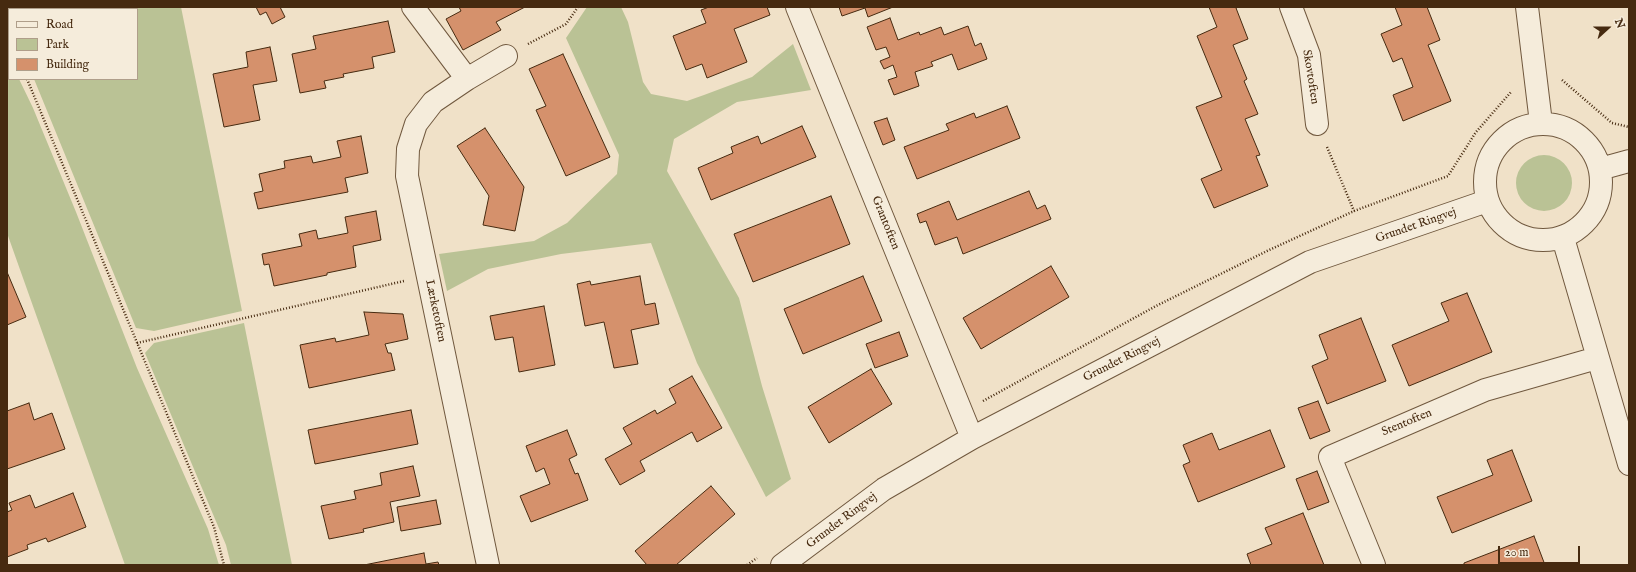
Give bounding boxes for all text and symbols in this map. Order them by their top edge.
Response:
legend [8,8,138,80]
north arrow [1588,8,1628,48]
text: Road [46,17,73,32]
text: N [1611,17,1627,31]
text: Park [46,37,69,52]
street label: Skovtoften [1299,49,1321,105]
text: Building [46,57,89,72]
street label: Grantoften [868,194,902,252]
street label: Grundet Ringvej [1374,205,1458,247]
street label: Lærketoften [421,278,449,344]
street label: Grundet Ringvej [1081,334,1163,386]
street label: Stentoften [1380,406,1434,440]
street label: Grundet Ringvej [804,490,880,552]
scale bar [1500,538,1582,564]
text: 20 m [1505,545,1528,560]

